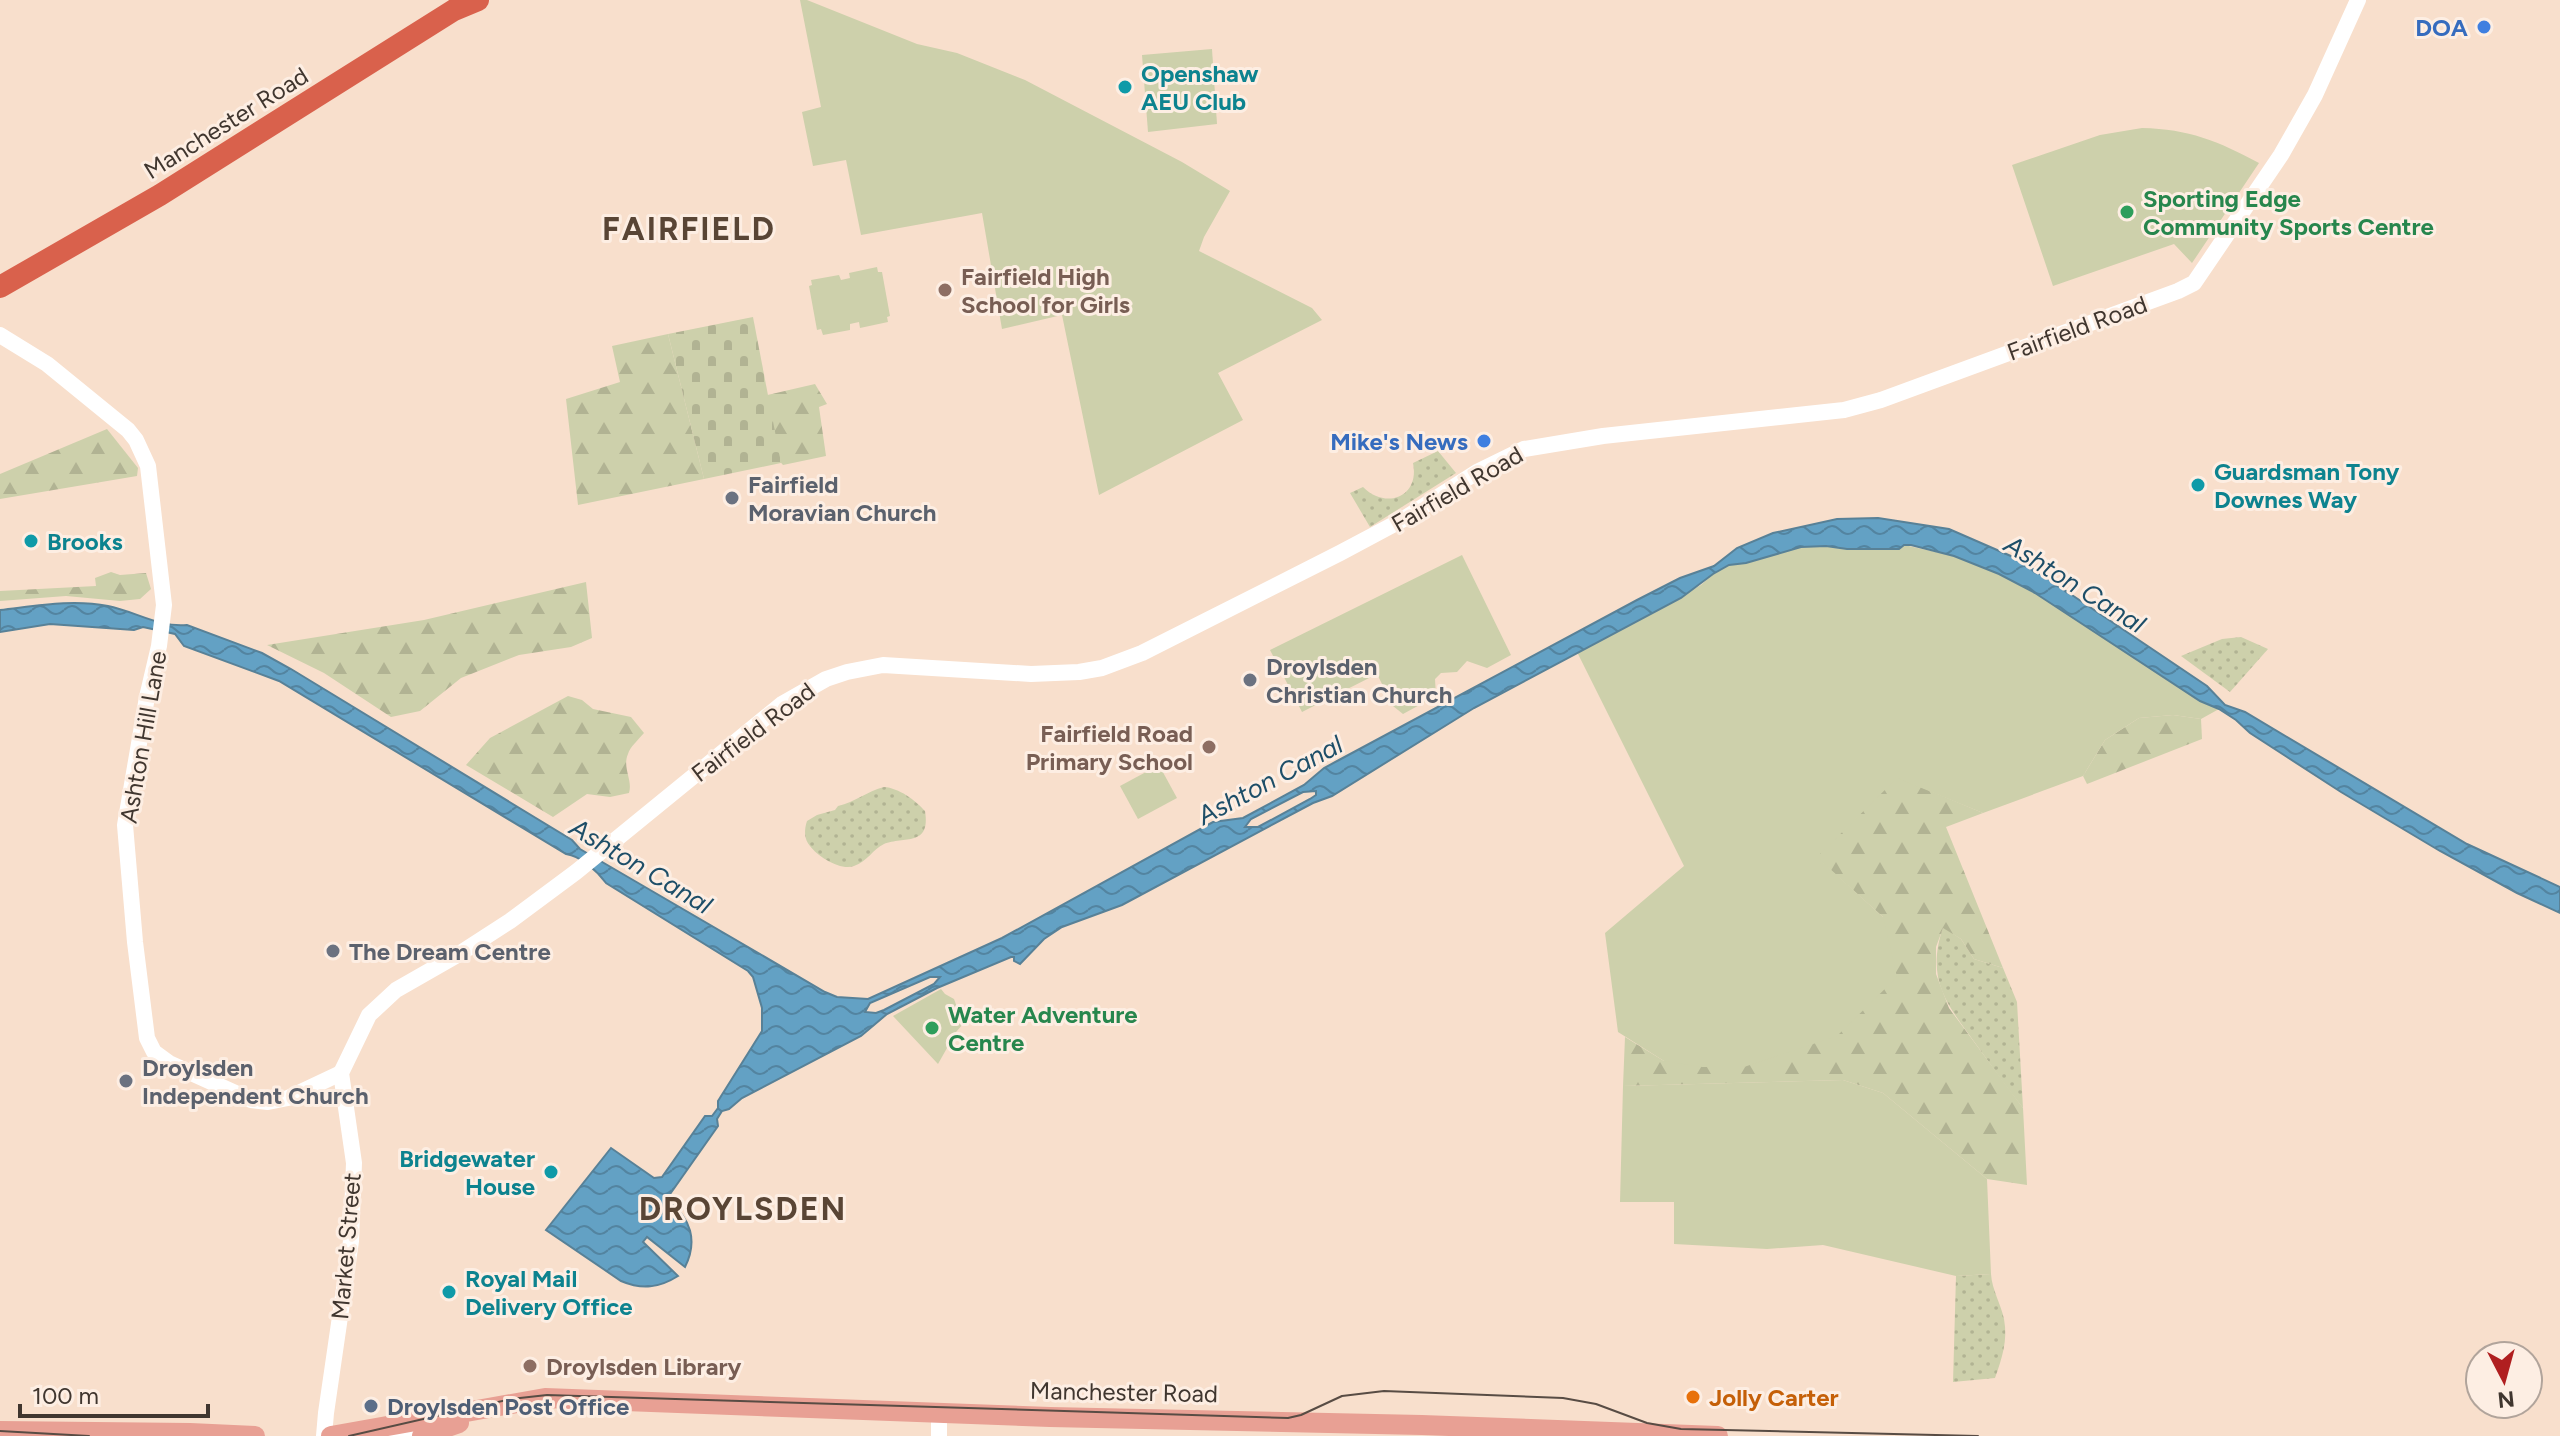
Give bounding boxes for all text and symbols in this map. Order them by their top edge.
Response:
place label: DOA [2415,13,2468,42]
marker: DOA [2475,18,2493,36]
place label: Openshaw AEU Club [1141,59,1259,116]
street label: Manchester Road [139,61,313,185]
marker: Openshaw AEU Club [1116,78,1134,96]
place label: Sporting Edge Community Sports Centre [2143,184,2434,241]
marker: Sporting Edge Community Sports Centre [2118,203,2136,221]
district label: FAIRFIELD [602,210,776,248]
place label: Fairfield High School for Girls [961,262,1130,319]
marker: Fairfield High School for Girls [936,281,954,299]
street label: Fairfield Road [2003,289,2151,367]
place label: Mike's News [1330,427,1468,456]
marker: Mike's News [1475,432,1493,450]
street label: Fairfield Road [1386,440,1528,538]
place label: Guardsman Tony Downes Way [2214,457,2400,514]
place label: Fairfield Moravian Church [748,470,936,527]
marker: Guardsman Tony Downes Way [2189,476,2207,494]
marker: Fairfield Moravian Church [723,489,741,507]
place label: Brooks [47,527,123,556]
water label: Ashton Canal [1998,527,2152,640]
marker: Brooks [22,532,40,550]
street label: Ashton Hill Lane [114,649,172,825]
place label: Droylsden Christian Church [1266,652,1452,709]
marker: Droylsden Christian Church [1241,671,1259,689]
street label: Fairfield Road [686,676,820,788]
place label: Fairfield Road Primary School [1026,719,1193,776]
water label: Ashton Canal [1191,728,1348,832]
marker: Fairfield Road Primary School [1200,738,1218,756]
water label: Ashton Canal [563,811,718,921]
place label: The Dream Centre [349,937,551,966]
marker: The Dream Centre [324,942,342,960]
place label: Water Adventure Centre [948,1000,1138,1057]
marker: Water Adventure Centre [923,1019,941,1037]
place label: Droylsden Independent Church [142,1053,369,1110]
marker: Droylsden Independent Church [117,1072,135,1090]
place label: Bridgewater House [399,1144,535,1201]
marker: Bridgewater House [542,1163,560,1181]
street label: Market Street [325,1171,367,1321]
district label: DROYLSDEN [639,1190,847,1228]
place label: Royal Mail Delivery Office [465,1264,633,1321]
marker: Royal Mail Delivery Office [440,1283,458,1301]
north arrow [2464,1340,2544,1420]
place label: Droylsden Library [546,1352,742,1381]
marker: Droylsden Library [521,1357,539,1375]
scale bar [20,1368,208,1418]
street label: Manchester Road [1030,1376,1218,1408]
text: 100 m [32,1381,99,1410]
place label: Jolly Carter [1709,1383,1839,1412]
text: N [2496,1385,2516,1414]
marker: Jolly Carter [1684,1388,1702,1406]
place label: Droylsden Post Office [387,1392,629,1421]
marker: Droylsden Post Office [362,1397,380,1415]

